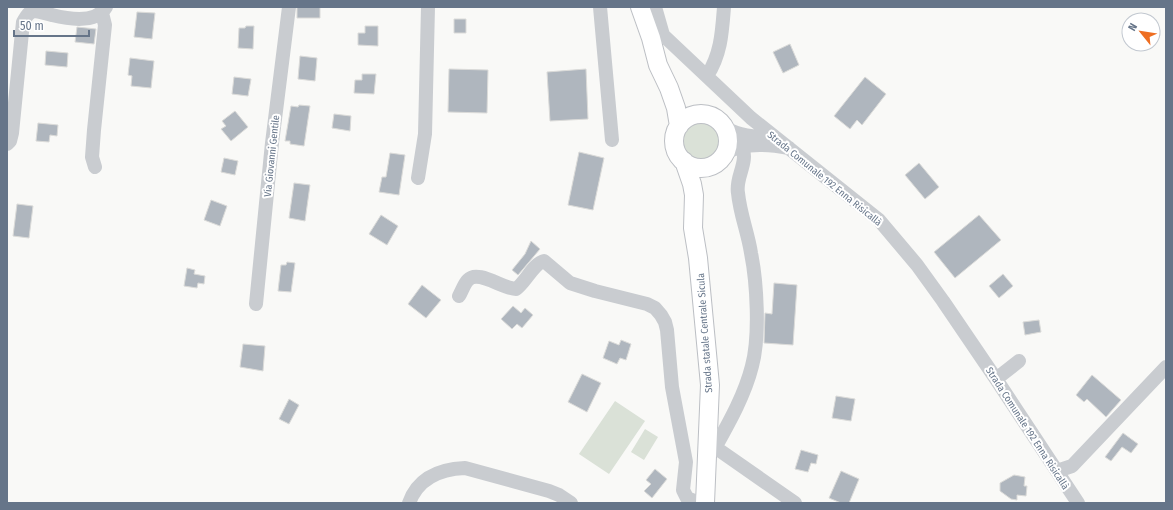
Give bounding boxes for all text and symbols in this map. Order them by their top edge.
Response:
scale bar [14,12,89,38]
north arrow [1121,12,1161,52]
text: 50 m [20,19,44,33]
text: N [1125,21,1140,33]
street label: Via Giovanni Gentile [262,115,282,198]
street label: Strada Comunale 192 Enna Risicallà [765,129,884,229]
street label: Strada statale Centrale Sicula [695,273,715,393]
street label: Strada Comunale 192 Enna Risicallà [983,365,1071,492]

